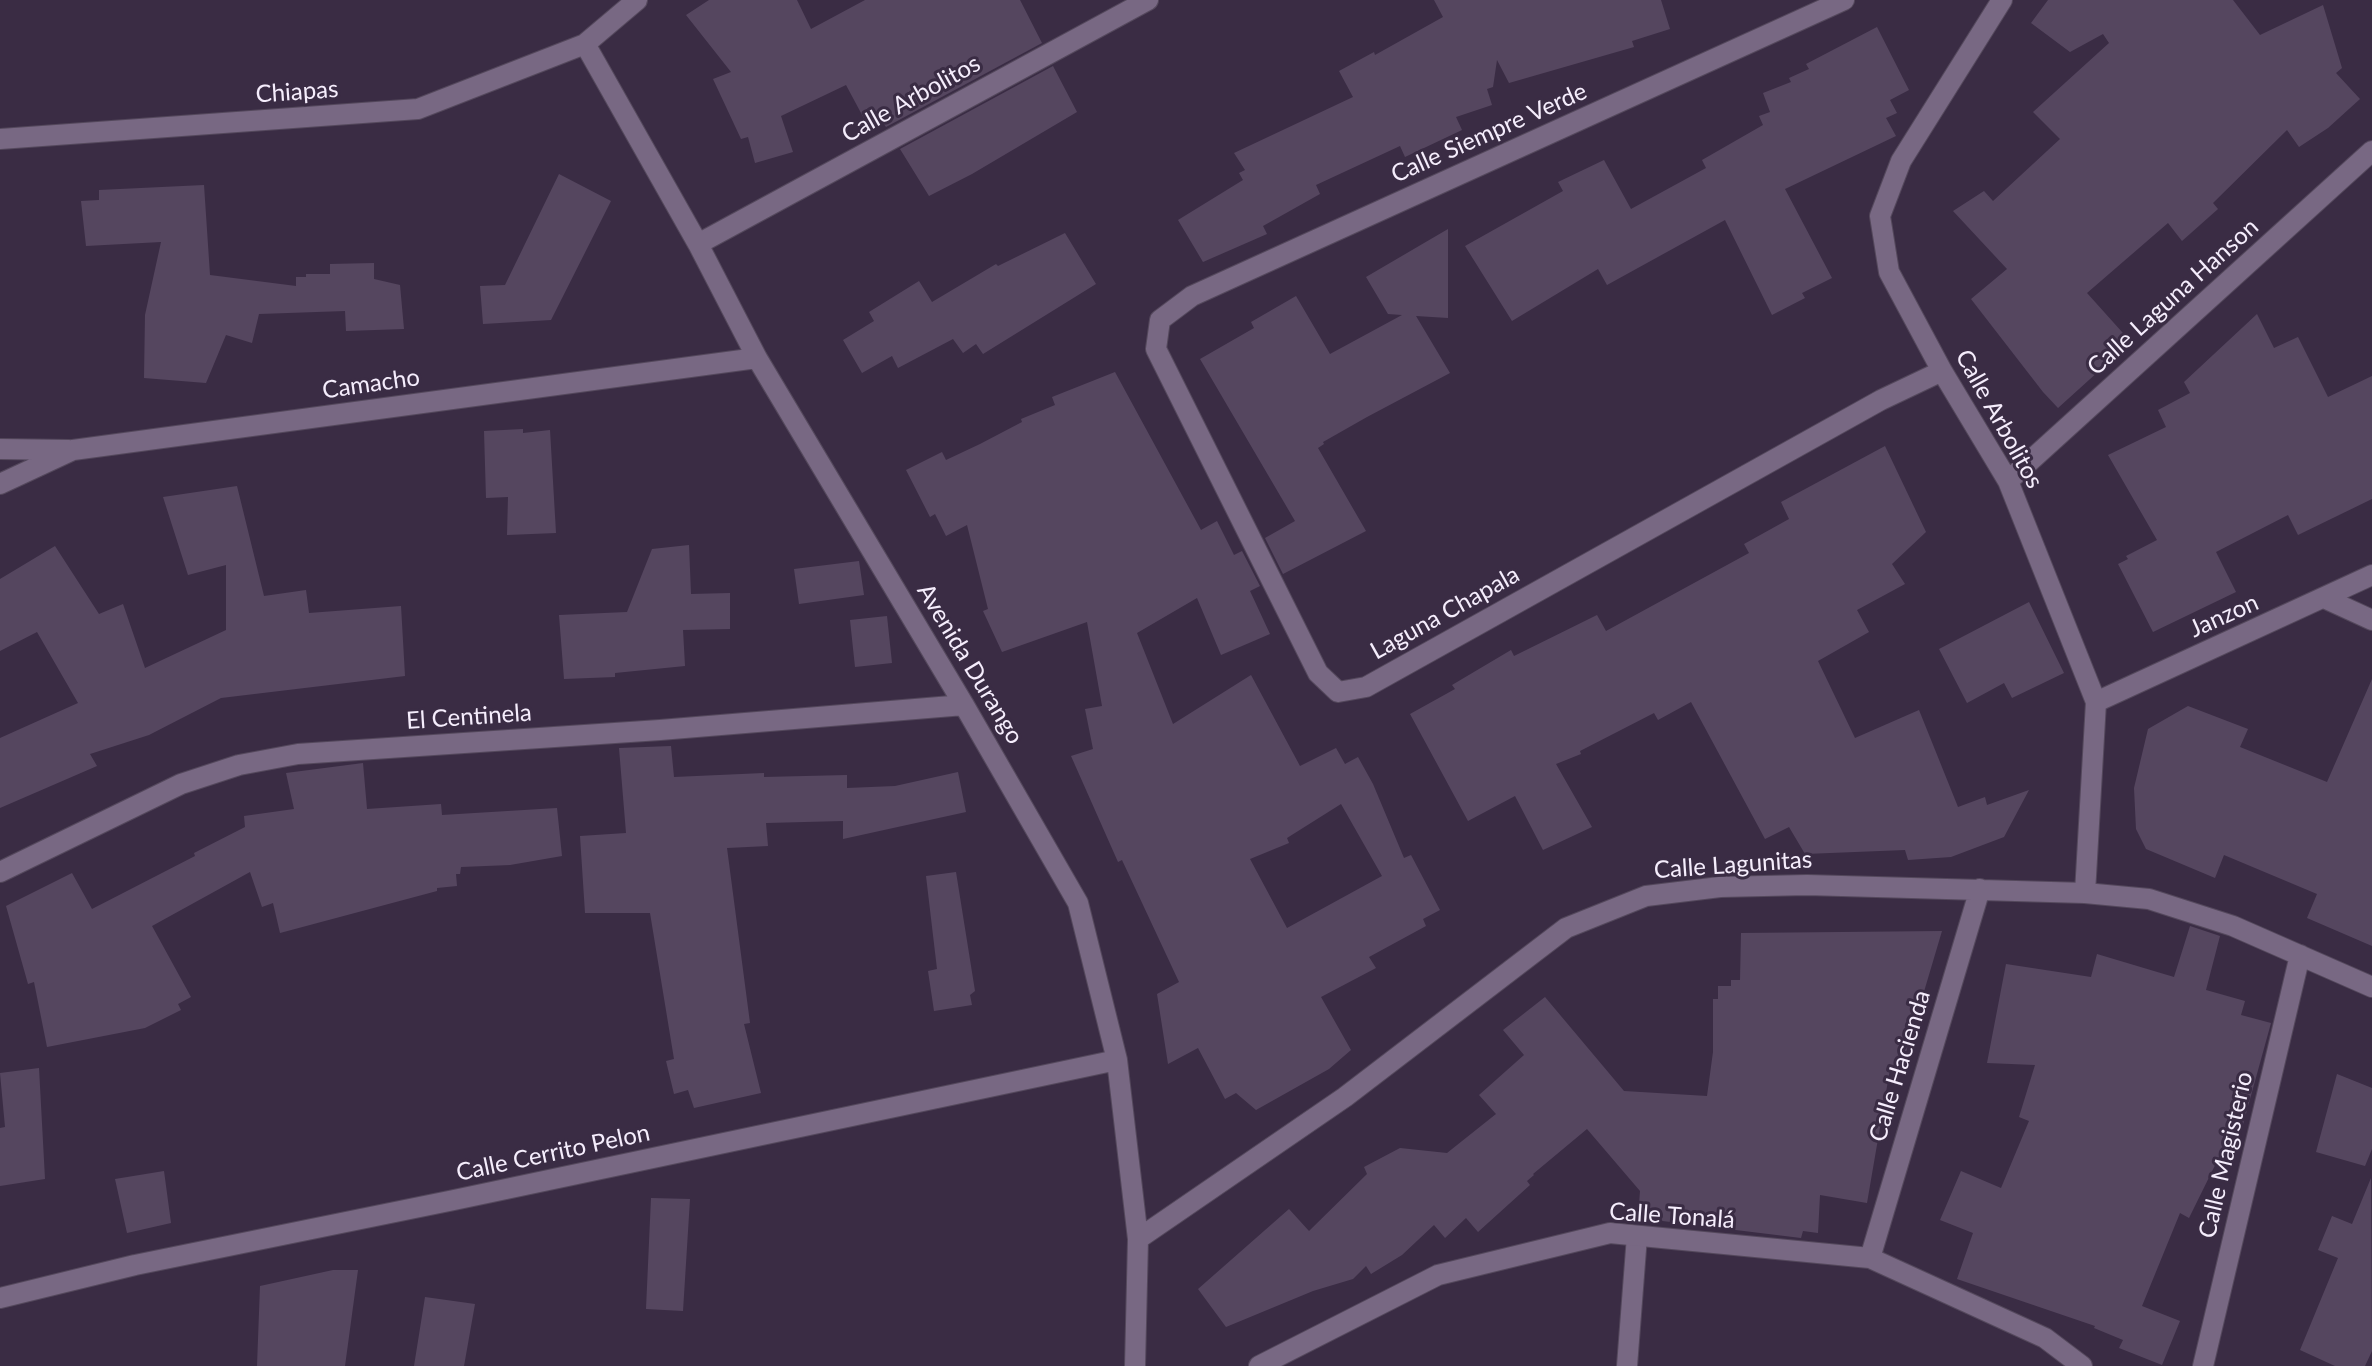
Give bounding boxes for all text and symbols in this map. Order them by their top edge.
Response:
street label: Calle Arbolitos [837,49,985,149]
street label: Chiapas [255,75,339,109]
street label: Calle Siempre Verde [1387,77,1591,189]
street label: Calle Laguna Hanson [2081,213,2265,381]
street label: Calle Arbolitos [1949,345,2049,493]
street label: Camacho [320,363,422,405]
street label: Laguna Chapala [1365,560,1525,666]
street label: Avenida Durango [911,579,1029,749]
street label: Janzon [2185,588,2263,644]
street label: El Centinela [405,698,533,736]
street label: Calle Lagunitas [1653,845,1813,885]
street label: Calle Hacienda [1863,987,1937,1145]
street label: Calle Magisterio [2193,1069,2259,1241]
street label: Calle Cerrito Pelon [454,1118,652,1188]
street label: Calle Tonalá [1608,1197,1736,1235]

